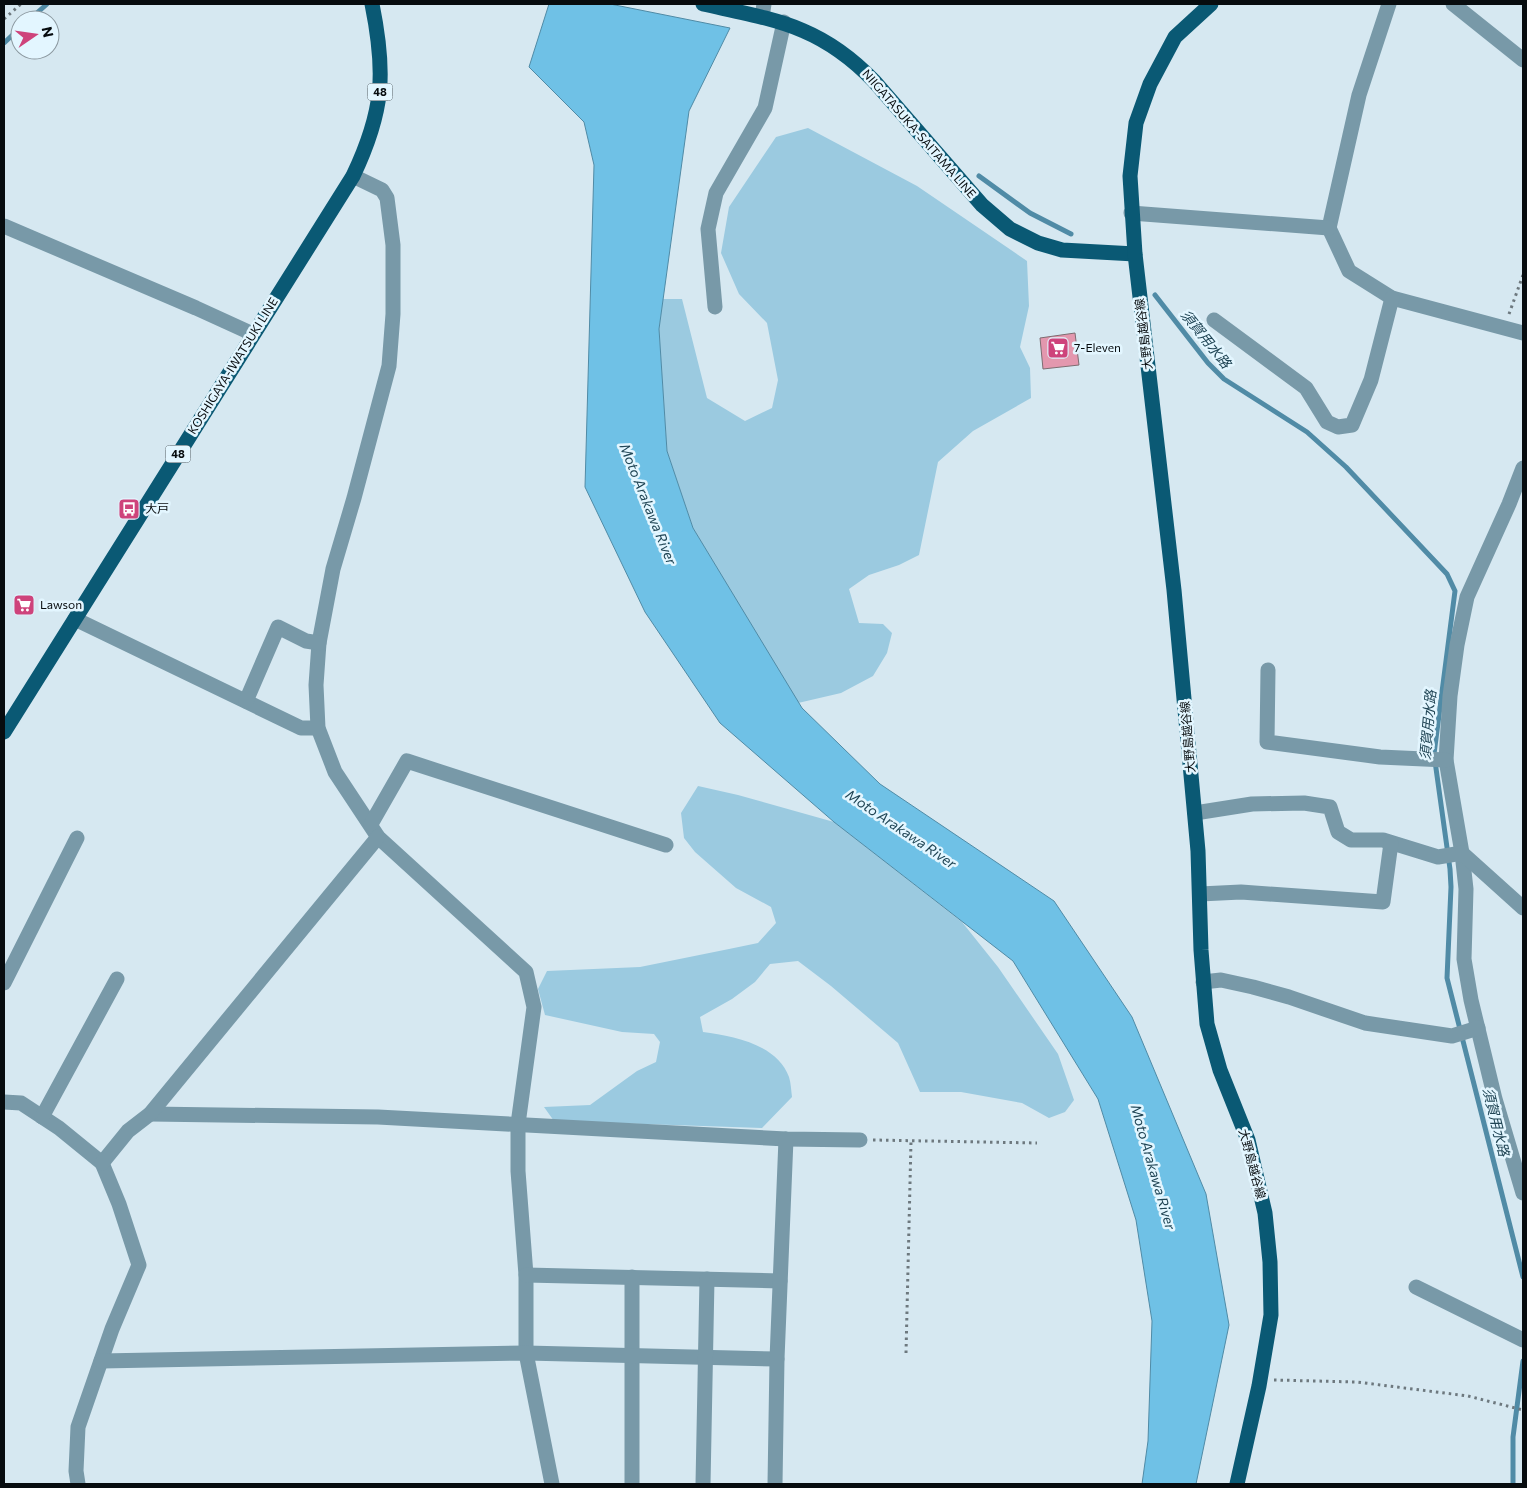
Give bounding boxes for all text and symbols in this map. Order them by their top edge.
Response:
north arrow [10,10,60,60]
text: N [39,25,58,39]
street label: NIIGATASUKA-SAITAMA LINE [860,66,979,200]
road number: 48 [368,84,392,100]
street label: KOSHIGAYA-IWATSUKI LINE [184,295,280,436]
street label: 大野島越谷線 [1132,298,1154,371]
water label: 須賀用水路 [1178,306,1236,372]
supermarket icon: 7-Eleven [1046,336,1070,360]
place label: 7-Eleven [1074,340,1121,354]
water label: Moto Arakawa River [616,441,681,567]
road number: 48 [166,446,190,462]
bus stop icon: 大戸 [117,497,141,521]
place label: 大戸 [145,501,169,515]
supermarket icon: Lawson [12,593,36,617]
place label: Lawson [40,597,82,611]
water label: 須賀用水路 [1416,688,1439,761]
street label: 大野島越谷線 [1177,701,1197,774]
water label: Moto Arakawa River [843,785,960,872]
water label: 須賀用水路 [1480,1086,1513,1159]
water label: Moto Arakawa River [1127,1102,1180,1232]
street label: 大野島越谷線 [1237,1127,1269,1200]

